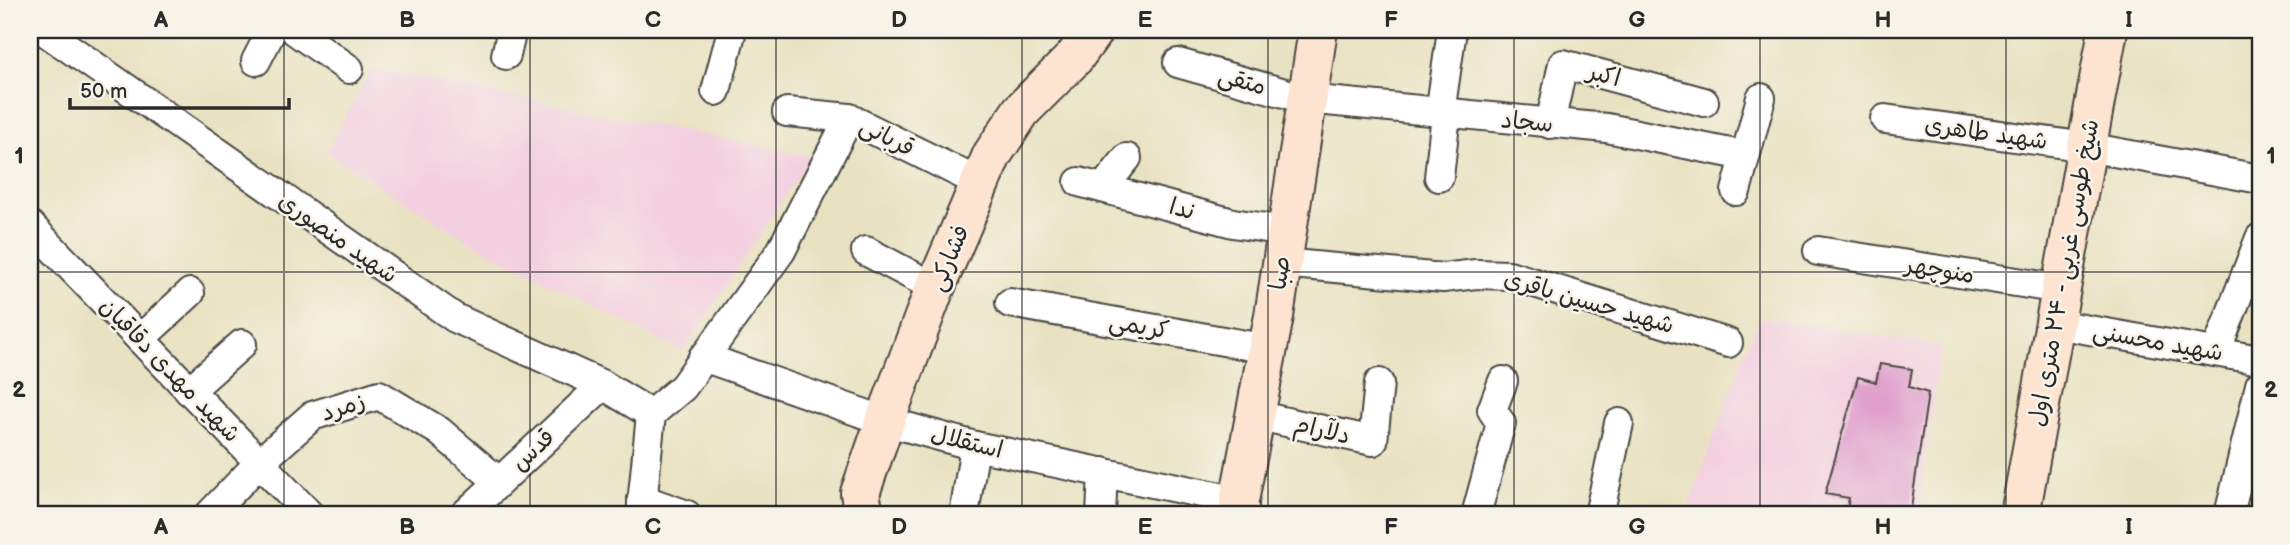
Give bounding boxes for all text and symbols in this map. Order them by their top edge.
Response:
text: A [153,6,169,34]
text: B [399,6,415,34]
text: C [645,6,661,34]
text: D [891,6,907,34]
text: E [1138,6,1153,34]
text: F [1384,6,1398,34]
text: G [1629,6,1646,34]
text: H [1874,6,1892,34]
text: I [2125,6,2133,34]
street label: اکبر [1582,56,1624,93]
street label: متقی [1215,61,1269,101]
scale bar [70,66,289,110]
text: 50 m [80,79,127,104]
street label: سجاد [1500,105,1554,139]
street label: شهید طاهری [1923,110,2049,156]
street label: قربانی [855,111,919,163]
street label: شیخ طوسی غربی - ۲۴ متری اول [2023,117,2106,429]
text: 1 [14,142,24,170]
text: 1 [2266,142,2276,170]
street label: شهید منصوری [273,186,403,290]
street label: ندا [1166,192,1198,226]
street label: فشارکی [922,221,976,295]
street label: منوچهر [1901,250,1977,291]
street label: صبا [1263,254,1297,292]
street label: شهید حسین باقری [1501,264,1677,340]
street label: شهید مهدی دقاقیان [93,291,247,449]
street label: کریمی [1107,306,1171,346]
street label: شهید محسنی [2091,316,2225,368]
text: 2 [12,376,26,404]
text: 2 [2264,376,2278,404]
street label: زمرد [317,386,369,428]
street label: دلآرام [1290,408,1353,453]
street label: استقلال [928,419,1006,465]
street label: قدس [505,423,561,477]
text: A [153,513,169,541]
text: B [399,513,415,541]
text: C [645,513,661,541]
text: D [891,513,907,541]
text: E [1138,513,1153,541]
text: F [1384,513,1398,541]
text: G [1629,513,1646,541]
text: H [1874,513,1892,541]
text: I [2125,513,2133,541]

